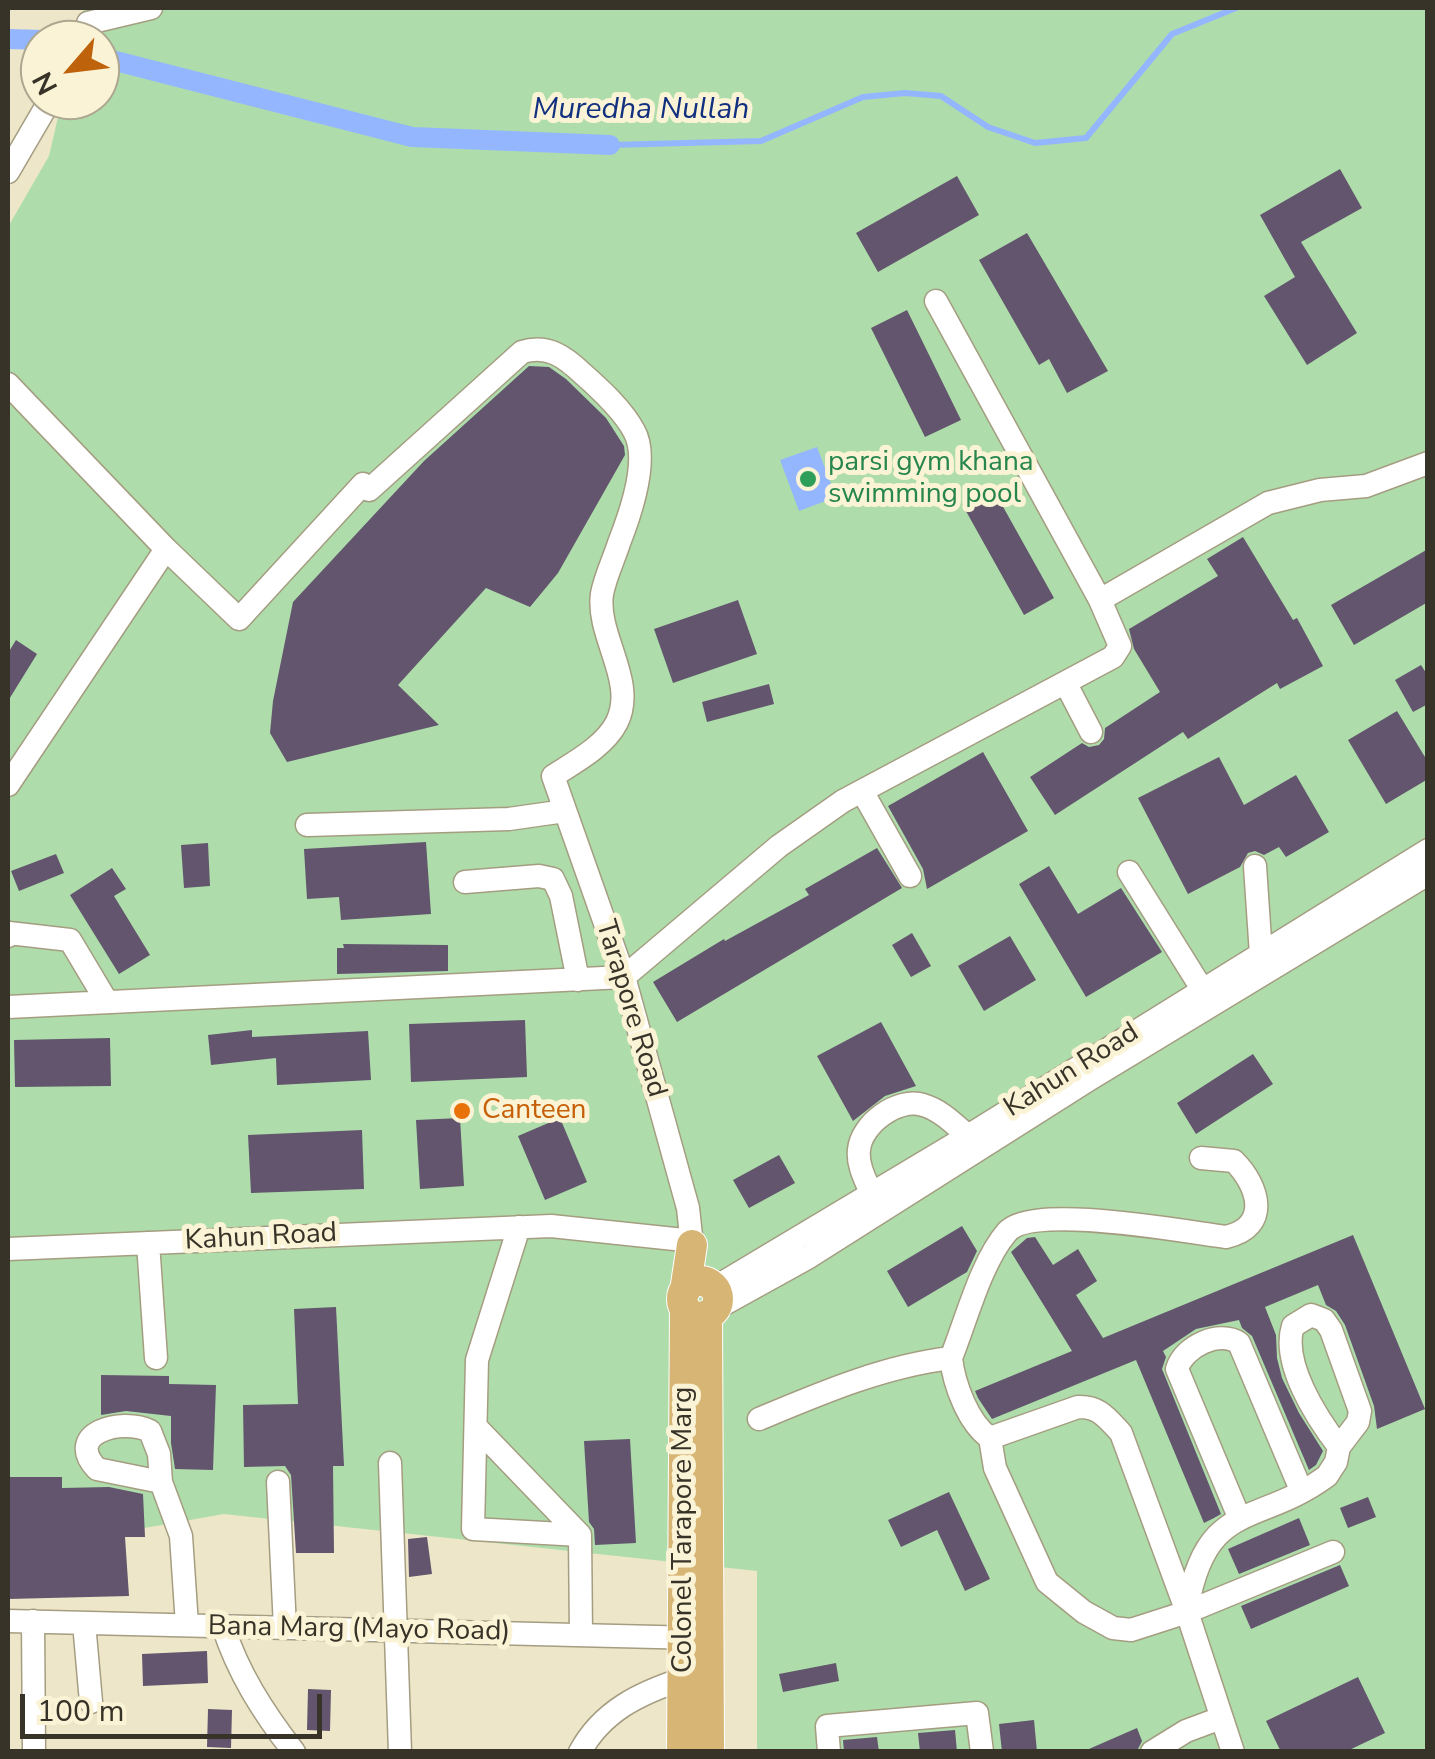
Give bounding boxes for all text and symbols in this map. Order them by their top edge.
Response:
north arrow [20,20,120,120]
text: N [24,65,67,101]
water label: Muredha Nullah [533,93,749,129]
place label: parsi gym khana swimming pool [828,446,1034,512]
marker: parsi gym khana swimming pool [797,468,819,490]
street label: Tarapore Road [587,916,673,1102]
street label: Kahun Road [999,1016,1145,1126]
place label: Canteen [482,1094,586,1128]
marker: Canteen [451,1100,473,1122]
street label: Kahun Road [184,1217,338,1259]
street label: Colonel Tarapore Marg [667,1387,701,1673]
street label: Bana Marg (Mayo Road) [208,1611,510,1649]
scale bar [25,1674,328,1736]
text: 100 m [37,1691,124,1732]

